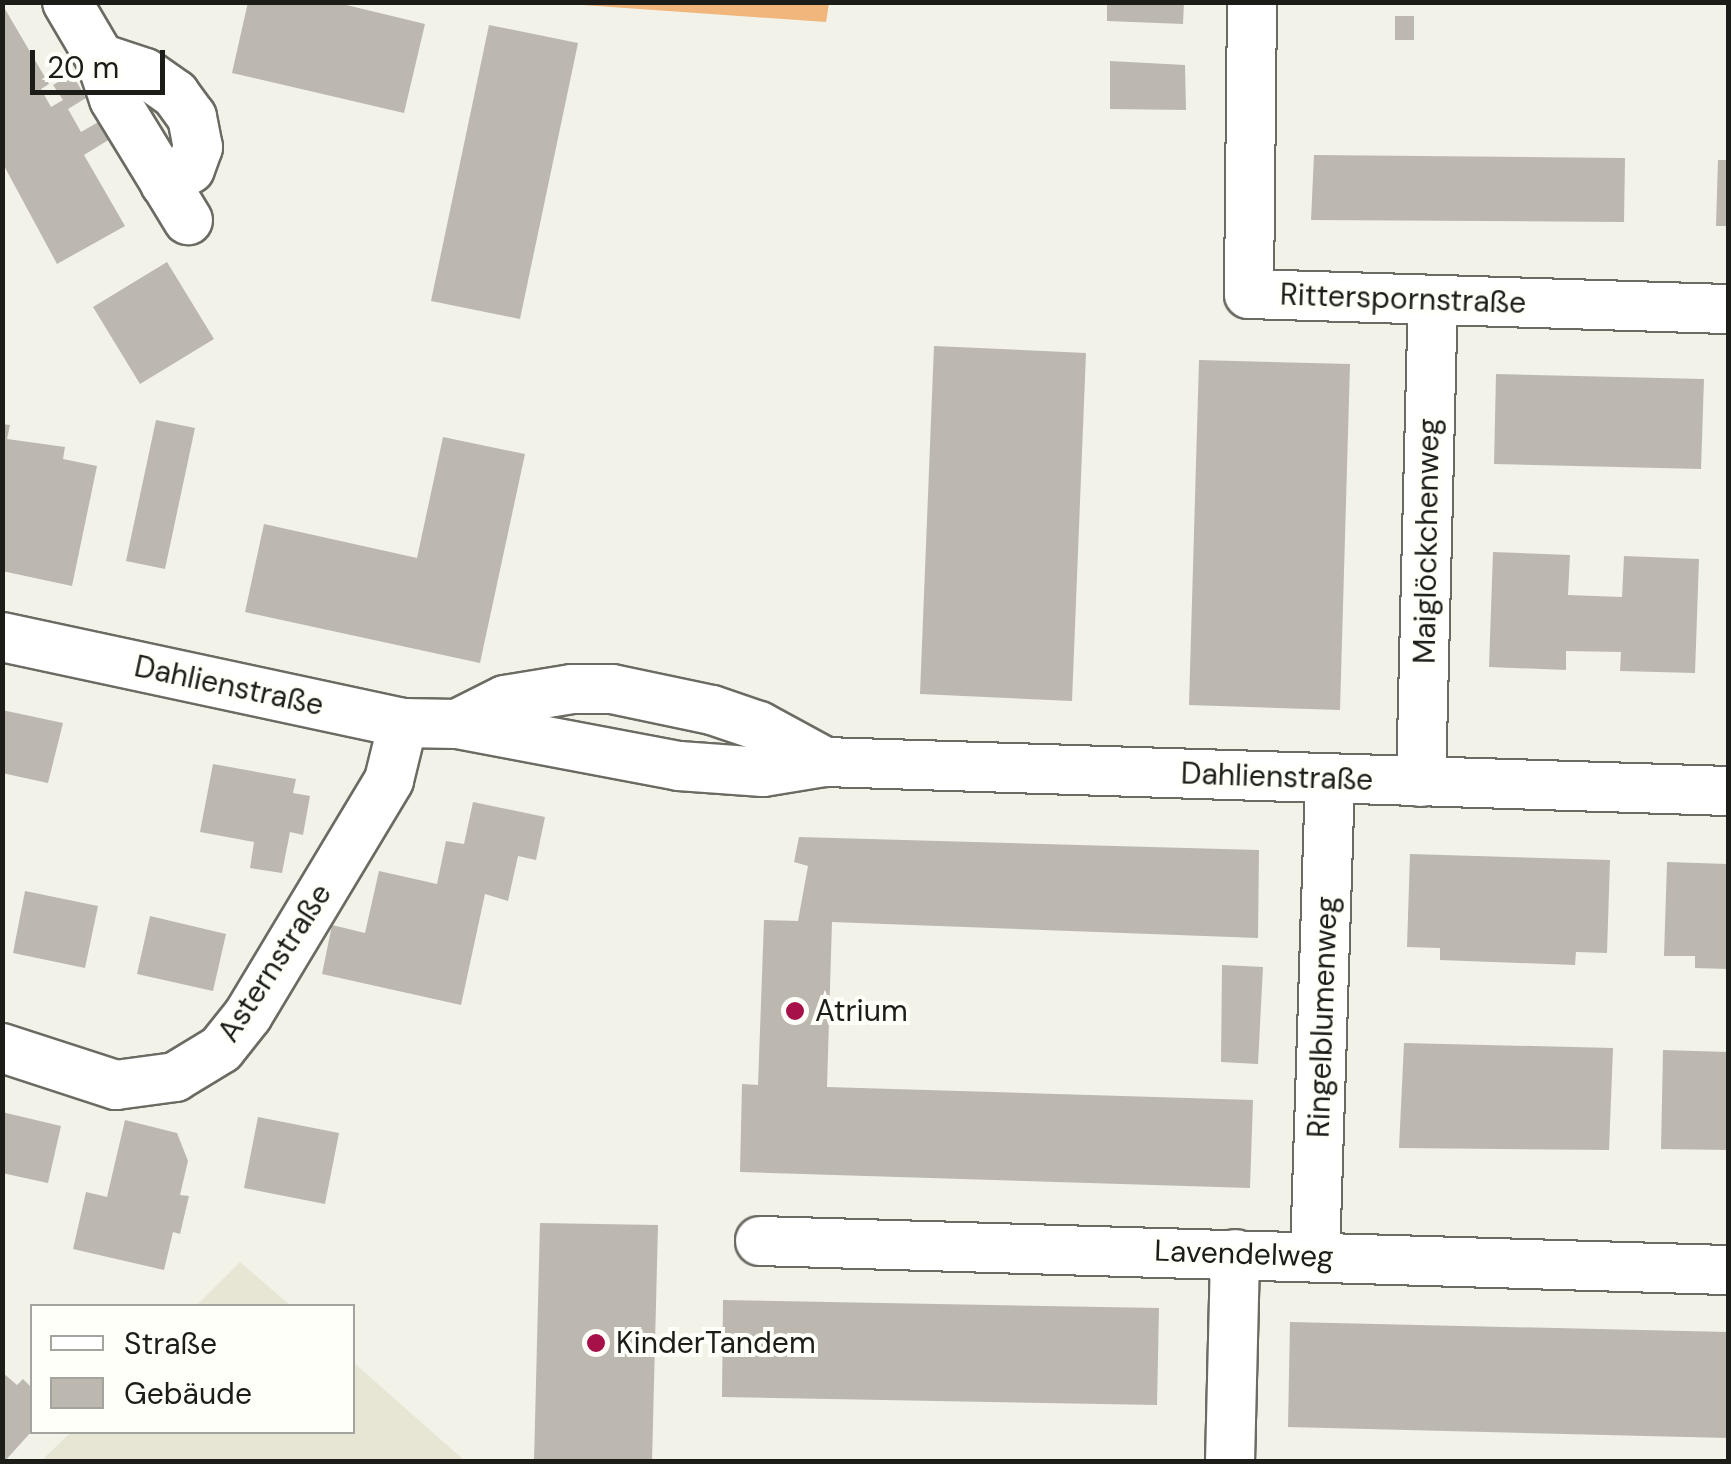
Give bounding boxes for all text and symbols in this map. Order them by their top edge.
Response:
scale bar [35,30,170,92]
text: 20 m [47,48,119,87]
street label: Ritterspornstraße [1279,277,1527,321]
street label: Maiglöckchenweg [1407,418,1447,664]
street label: Dahlienstraße [131,648,327,724]
street label: Dahlienstraße [1180,756,1374,798]
street label: Asternstraße [211,877,339,1049]
street label: Ringelblumenweg [1301,896,1345,1138]
place label: Atrium [815,993,908,1029]
marker: Atrium [784,1000,806,1022]
street label: Lavendelweg [1154,1233,1334,1275]
legend [30,1304,355,1434]
text: Straße [124,1324,217,1363]
place label: KinderTandem [616,1325,816,1361]
marker: KinderTandem [585,1332,607,1354]
text: Gebäude [124,1374,252,1413]

